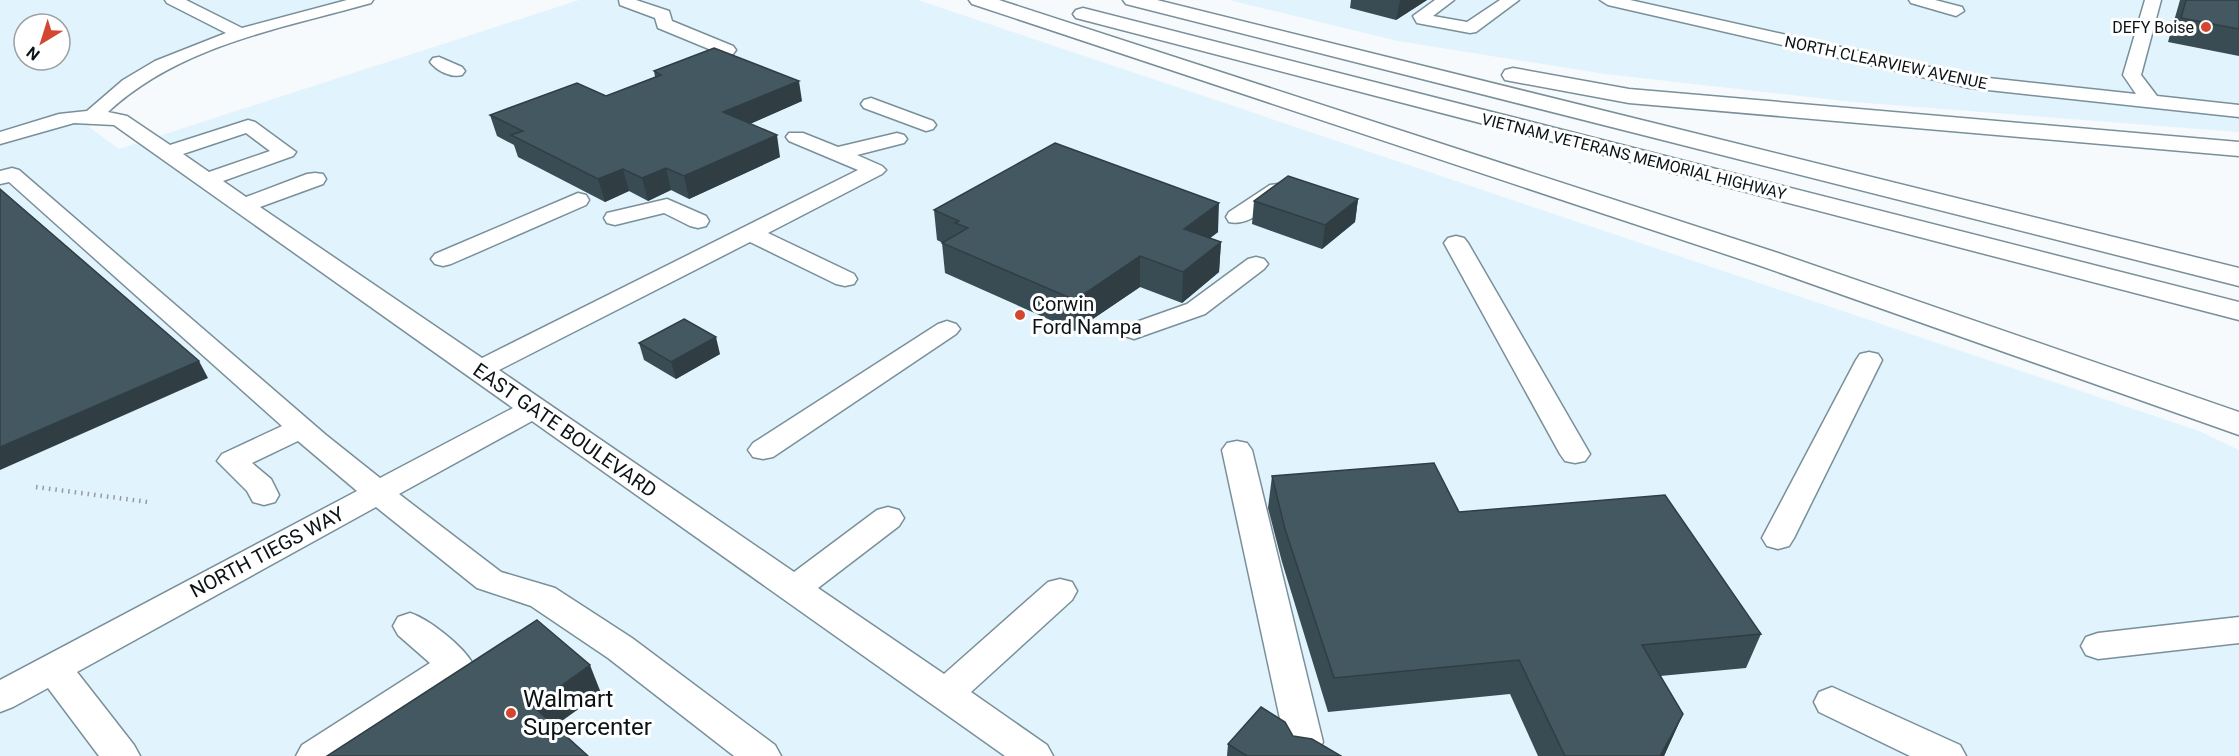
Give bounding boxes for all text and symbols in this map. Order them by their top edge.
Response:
north arrow [12,12,72,72]
place label: DEFY Boise [2112,18,2194,37]
marker: DEFY Boise [2199,20,2213,34]
street label: NORTH CLEARVIEW AVENUE [1783,32,1989,93]
text: N [23,42,43,64]
street label: VIETNAM VETERANS MEMORIAL HIGHWAY [1480,109,1788,204]
place label: Corwin Ford Nampa [1032,292,1142,339]
marker: Corwin Ford Nampa [1013,308,1027,322]
street label: EAST GATE BOULEVARD [469,358,661,502]
street label: NORTH TIEGS WAY [186,501,348,603]
place label: Walmart Supercenter [523,685,652,741]
marker: Walmart Supercenter [504,706,518,720]

